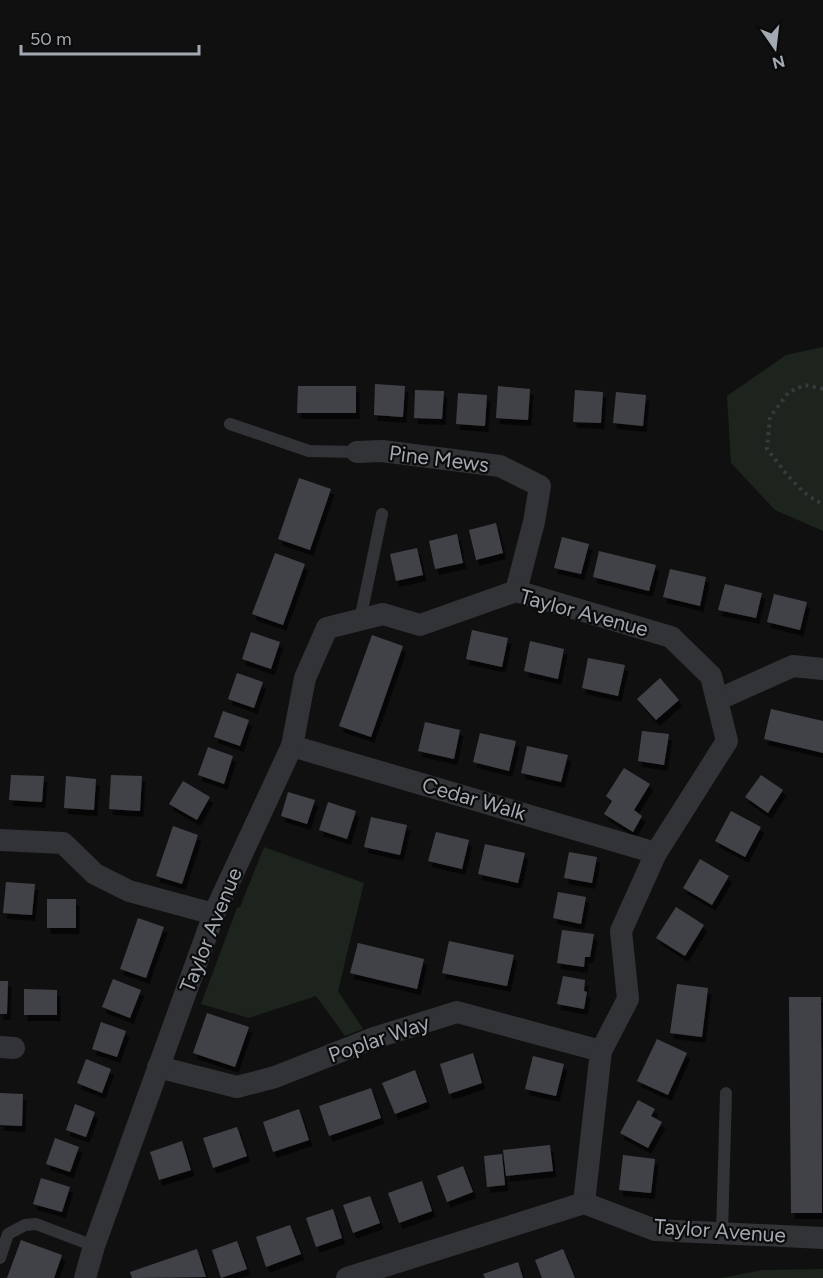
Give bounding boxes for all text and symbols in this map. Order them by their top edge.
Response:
scale bar [21,18,200,56]
north arrow [745,18,805,78]
text: 50 m [30,28,72,50]
text: N [770,51,787,73]
street label: Pine Mews [388,440,491,477]
street label: Taylor Avenue [517,583,651,642]
street label: Cedar Walk [419,772,530,825]
street label: Taylor Avenue [174,864,247,996]
street label: Poplar Way [325,1010,433,1067]
street label: Taylor Avenue [653,1213,787,1248]

